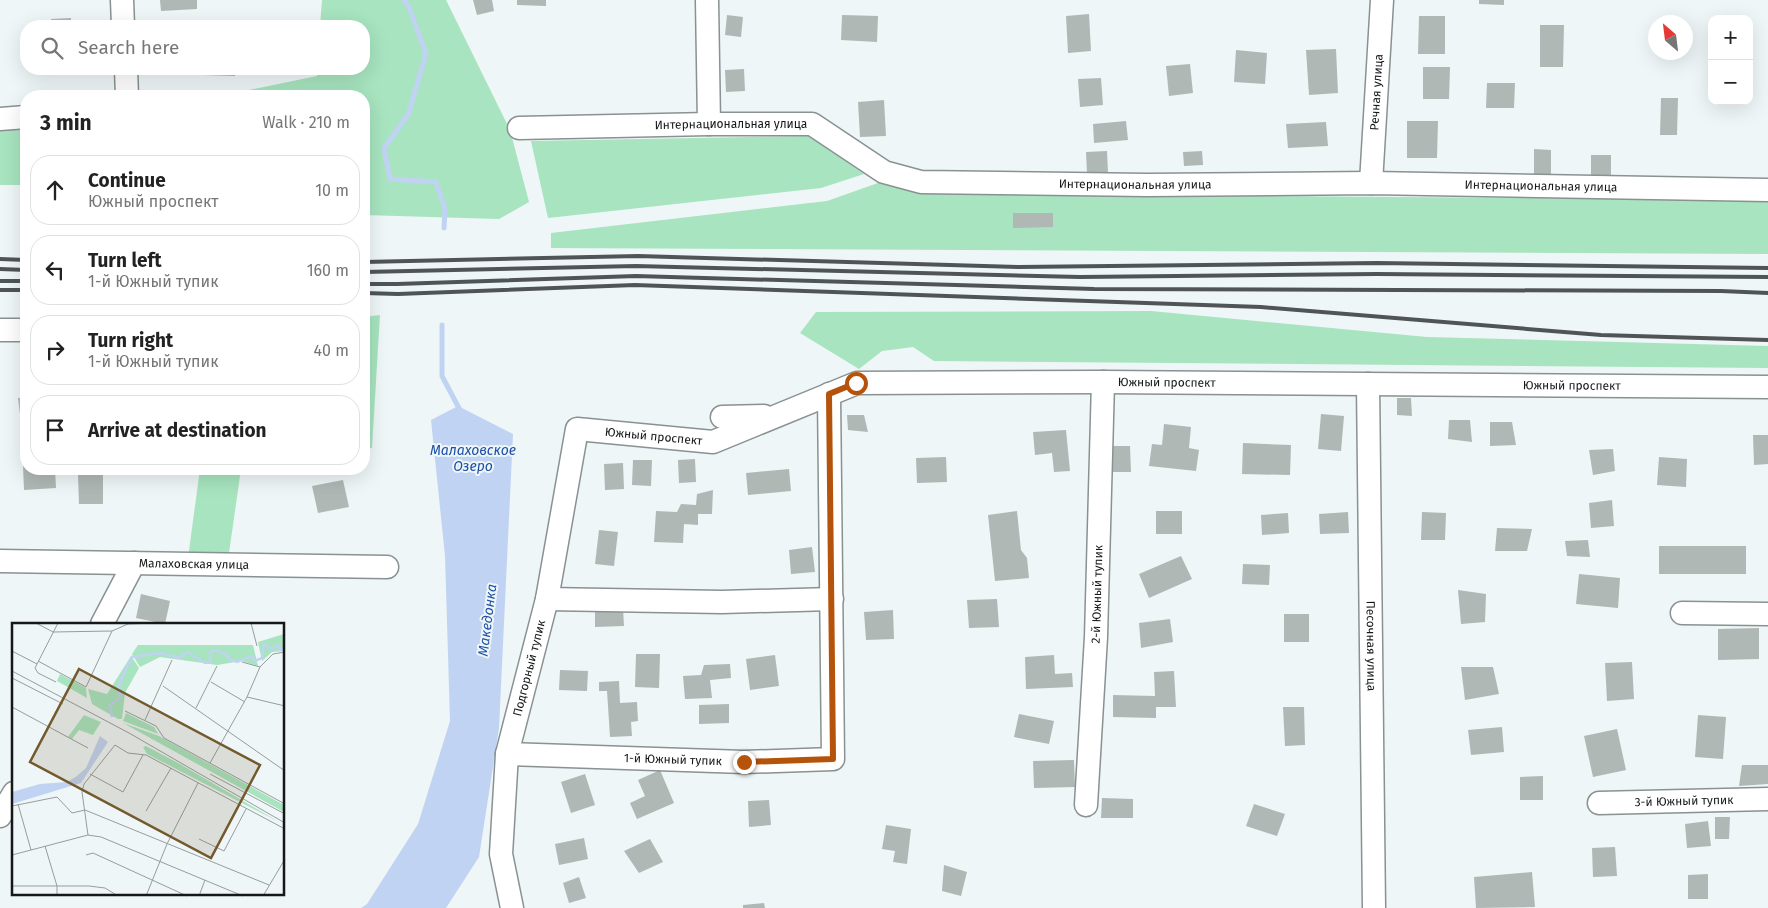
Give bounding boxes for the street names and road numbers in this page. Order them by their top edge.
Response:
street label: Речная улица [1367,53,1386,131]
street label: Интернациональная улица [654,117,807,132]
street label: Интернациональная улица [1059,177,1212,192]
street label: Интернациональная улица [1465,178,1618,194]
street label: Южный проспект [1118,375,1216,390]
street label: Южный проспект [1523,378,1621,393]
street label: Южный проспект [604,425,704,448]
street label: 2-й Южный тупик [1089,544,1106,644]
street label: Малаховская улица [139,556,249,572]
street label: Песочная улица [1363,601,1379,691]
street label: Подгорный тупик [510,618,548,718]
street label: 1-й Южный тупик [624,751,723,768]
street label: 3-й Южный тупик [1634,793,1734,809]

